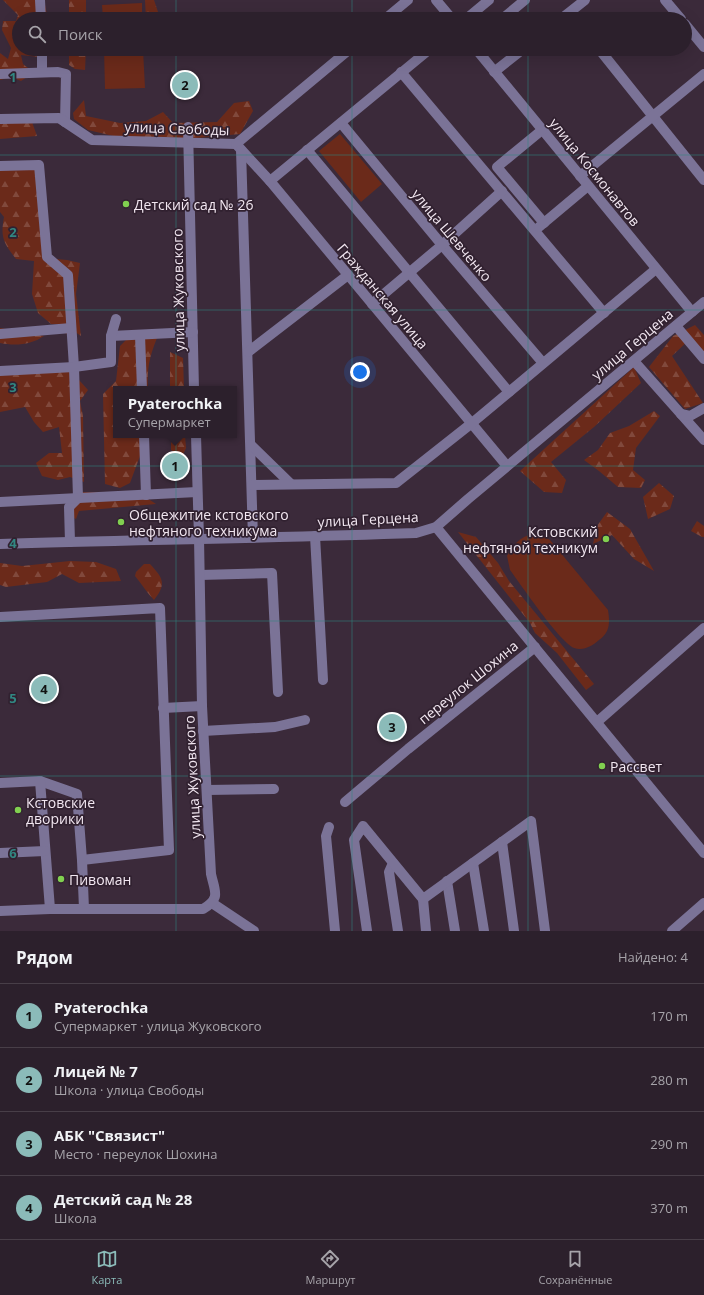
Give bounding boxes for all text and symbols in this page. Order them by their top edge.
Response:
search box [12,12,692,56]
icon: search [26,23,48,45]
text: Поиск [58,24,102,44]
text: 1 [9,68,17,86]
pin: 2 [172,70,198,100]
street label: улица Космонавтов [545,114,645,230]
street label: улица Свободы [124,117,230,139]
street label: улица Шевченко [408,185,496,285]
place label: Детский сад № 26 [134,195,253,214]
marker: Детский сад № 26 [121,199,131,209]
text: 2 [9,223,17,241]
street label: улица Жуковского [167,228,189,352]
street label: Гражданская улица [333,239,433,353]
street label: улица Герцена [587,304,677,384]
your location [350,362,370,382]
text: 3 [9,378,17,396]
popup [113,386,237,438]
text: Pyaterochka [128,393,222,413]
text: Супермаркет [128,413,211,431]
pin: 1 [162,451,188,481]
place label: Общежитие кстовского нефтяного техникума [129,505,289,540]
street label: улица Герцена [317,507,419,531]
marker: Общежитие кстовского нефтяного техникума [116,517,126,527]
place label: Кстовский нефтяной техникум [463,522,598,557]
text: 4 [9,534,17,552]
marker: Кстовский нефтяной техникум [601,534,611,544]
street label: переулок Шохина [414,636,522,728]
pin: 4 [31,674,57,704]
text: 5 [9,689,17,707]
pin: 3 [379,712,405,742]
street label: улица Жуковского [179,715,205,839]
place label: Рассвет [610,757,663,776]
marker: Рассвет [597,761,607,771]
place label: Кстовские дворики [26,793,95,828]
marker: Кстовские дворики [13,805,23,815]
text: 6 [9,844,17,862]
place label: Пивоман [69,870,131,889]
marker: Пивоман [56,874,66,884]
text: Рядом [16,946,73,969]
text: Найдено: 4 [618,948,688,966]
text: Pyaterochka [54,997,148,1017]
text: 1 [25,1007,33,1025]
text: 170 m [650,1007,688,1025]
text: Супермаркет · улица Жуковского [54,1017,262,1035]
text: Лицей № 7 [54,1061,138,1081]
text: 2 [25,1071,33,1089]
text: 280 m [650,1071,688,1089]
text: Школа · улица Свободы [54,1081,204,1099]
text: АБК "Связист" [54,1125,165,1145]
text: 3 [25,1135,33,1153]
text: 290 m [650,1135,688,1153]
text: Место · переулок Шохина [54,1145,218,1163]
text: Детский сад № 28 [54,1189,192,1209]
text: 4 [25,1199,33,1217]
text: 370 m [650,1199,688,1217]
text: Школа [54,1209,97,1227]
tab: Карта [92,1248,122,1287]
tab: Маршрут [306,1248,355,1287]
tab: Сохранённые [539,1248,612,1287]

